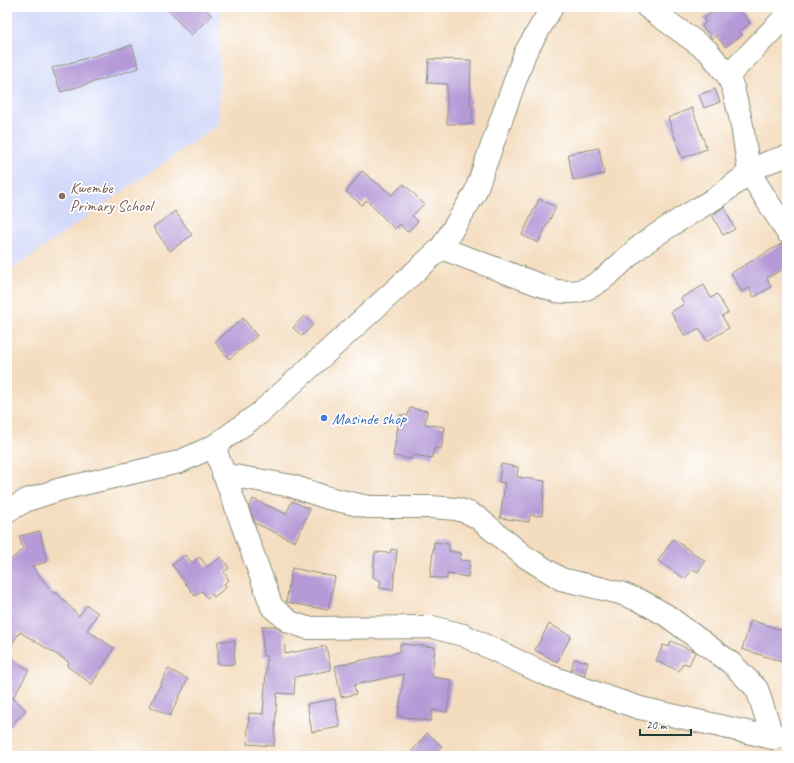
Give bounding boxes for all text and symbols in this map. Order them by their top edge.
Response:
place label: Kwembe Primary School [70,178,156,216]
marker: Kwembe Primary School [57,191,67,201]
place label: Masinde shop [332,409,407,429]
marker: Masinde shop [319,413,329,423]
scale bar [640,711,691,737]
text: 20 m [646,717,668,733]

